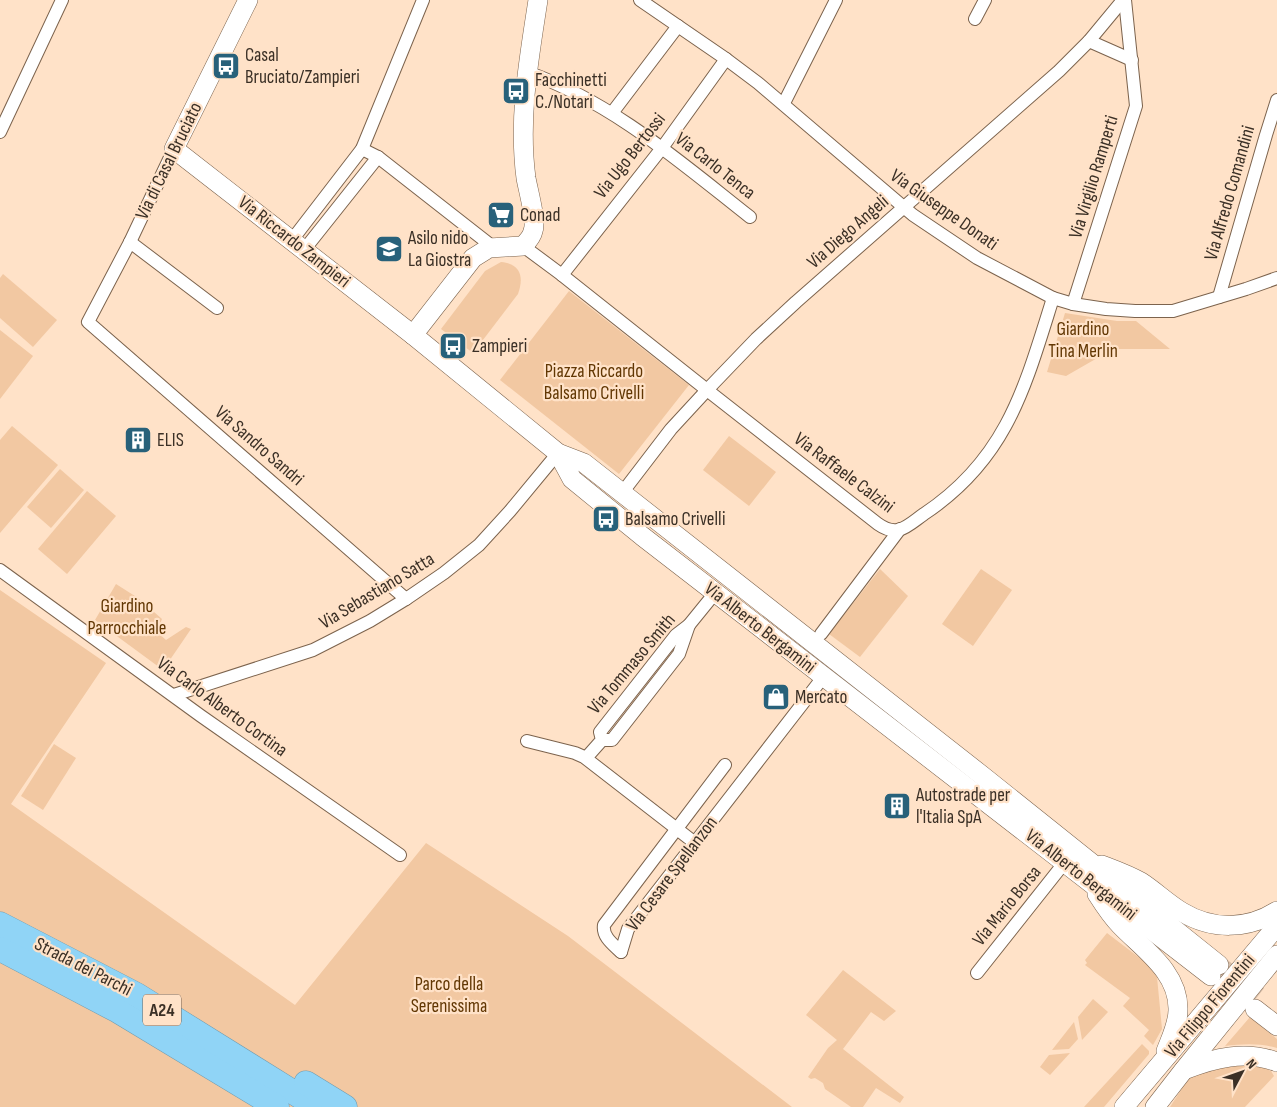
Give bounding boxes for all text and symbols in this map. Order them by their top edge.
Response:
place label: Casal Bruciato/Zampieri [245,44,360,89]
bus stop icon: Casal Bruciato/Zampieri [211,51,241,81]
place label: Facchinetti C./Notari [535,69,607,114]
bus stop icon: Facchinetti C./Notari [501,76,531,106]
street label: Via di Casal Bruciato [131,99,207,223]
street label: Via Ugo Bertossi [589,109,671,203]
street label: Via Virgilio Ramperti [1064,113,1124,241]
street label: Via Alfredo Comandini [1200,123,1260,263]
street label: Via Carlo Tenca [670,128,760,204]
street label: Via Giuseppe Donati [886,164,1002,256]
street label: Via Diego Angeli [802,190,894,274]
street label: Via Riccardo Zampieri [233,191,355,293]
supermarket icon: Conad [486,200,516,230]
place label: Conad [520,204,560,227]
place label: Asilo nido La Giostra [407,227,471,272]
school or university icon: Asilo nido La Giostra [374,234,404,264]
park label: Giardino Tina Merlin [1048,318,1118,363]
bus stop icon: Zampieri [438,331,468,361]
place label: Zampieri [472,335,527,358]
park label: Piazza Riccardo Balsamo Crivelli [544,360,644,405]
street label: Via Sandro Sandri [210,401,308,491]
building icon: ELIS [123,425,153,455]
street label: Via Raffaele Calzini [789,428,899,518]
place label: ELIS [157,429,184,452]
bus stop icon: Balsamo Crivelli [591,504,621,534]
place label: Balsamo Crivelli [625,508,726,531]
street label: Via Sebastiano Satta [315,548,439,634]
street label: Via Alberto Bergamini [700,577,820,679]
park label: Giardino Parrocchiale [88,595,166,640]
street label: Via Tommaso Smith [583,609,681,719]
street label: Via Carlo Alberto Cortina [152,652,292,762]
shop icon: Mercato [761,682,791,712]
place label: Mercato [795,686,847,709]
place label: Autostrade per l'Italia SpA [915,784,1011,829]
building icon: Autostrade per l'Italia SpA [882,791,912,821]
street label: Via Cesare Spellanzon [621,812,723,936]
street label: Via Alberto Bergamini [1021,824,1141,926]
street label: Via Mario Borsa [968,861,1046,951]
street label: Strada dei Parchi [30,933,136,1001]
street label: Via Filippo Fiorentini [1160,949,1260,1063]
park label: Parco della Serenissima [411,973,487,1018]
road number: A24 [143,994,181,1026]
north arrow [1217,1047,1267,1097]
text: N [1243,1055,1260,1072]

